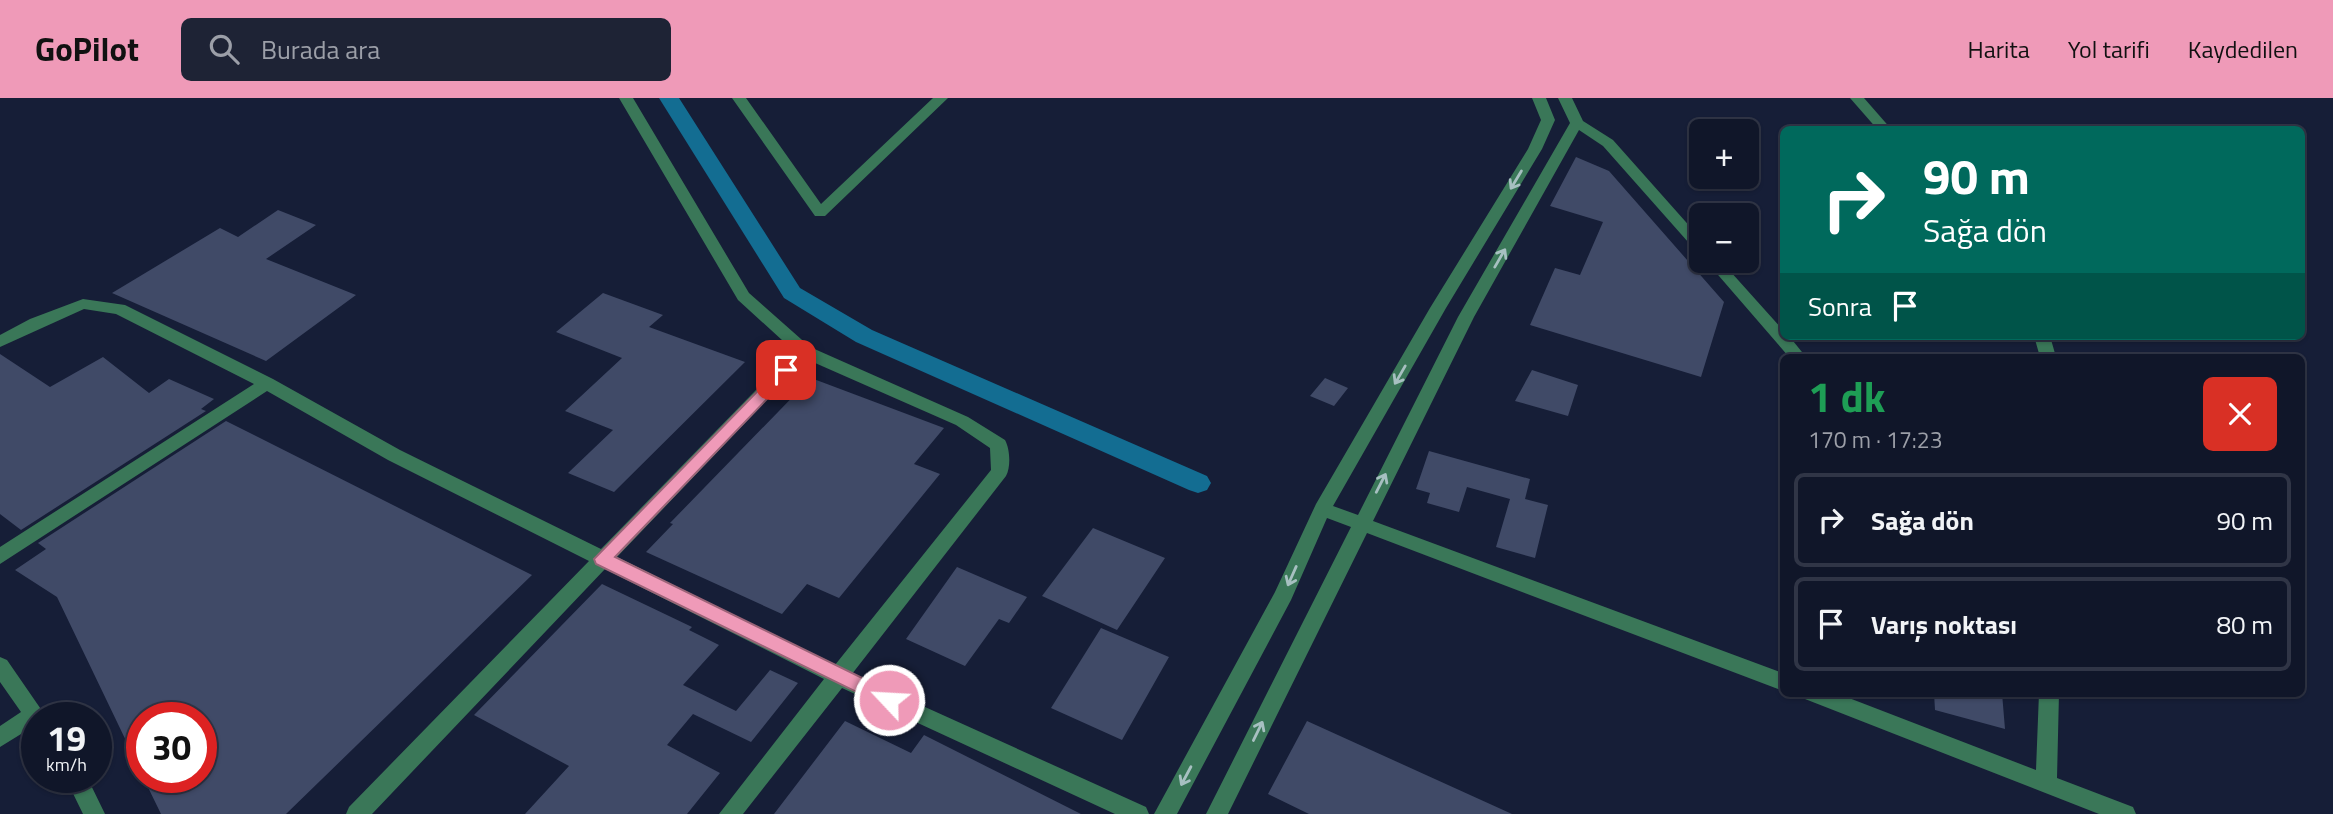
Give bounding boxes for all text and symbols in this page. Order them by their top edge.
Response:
search box [181,18,671,81]
text: GoPilot [35,24,139,74]
icon: search [205,30,243,68]
text: Burada ara [261,30,380,69]
text: Harita [1968,31,2030,67]
text: Yol tarifi [2068,31,2150,67]
text: Kaydedilen [2188,31,2298,67]
map controls [1689,119,1759,273]
button: + [1689,119,1759,189]
text: 90 m [1923,138,2030,213]
icon: right [1808,154,1899,245]
one-way arrow [1509,169,1523,189]
button: − [1689,203,1759,273]
text: Sağa dön [1923,206,2047,254]
one-way arrow [1493,249,1507,269]
text: Sonra [1808,287,1872,326]
icon: arrive [1886,287,1924,325]
pin [756,340,816,400]
icon: arrive [767,351,805,389]
text: 1 dk [1808,364,1885,428]
one-way arrow [1393,365,1407,385]
button: close [2203,377,2277,451]
text: 170 m · 17:23 [1808,422,1943,457]
one-way arrow [1375,473,1389,494]
icon: right [1812,501,1850,539]
text: Sağa dön [1871,501,1974,540]
text: 90 m [2216,501,2273,540]
one-way arrow [1285,564,1298,586]
icon: arrive [1812,605,1850,643]
text: Varış noktası [1871,605,2017,644]
text: 80 m [2216,605,2273,644]
position arrow [852,663,926,737]
speed limit sign: 30 [126,702,217,793]
text: 19 [47,711,86,765]
one-way arrow [1252,721,1266,742]
text: km/h [46,751,87,778]
one-way arrow [1178,766,1192,786]

